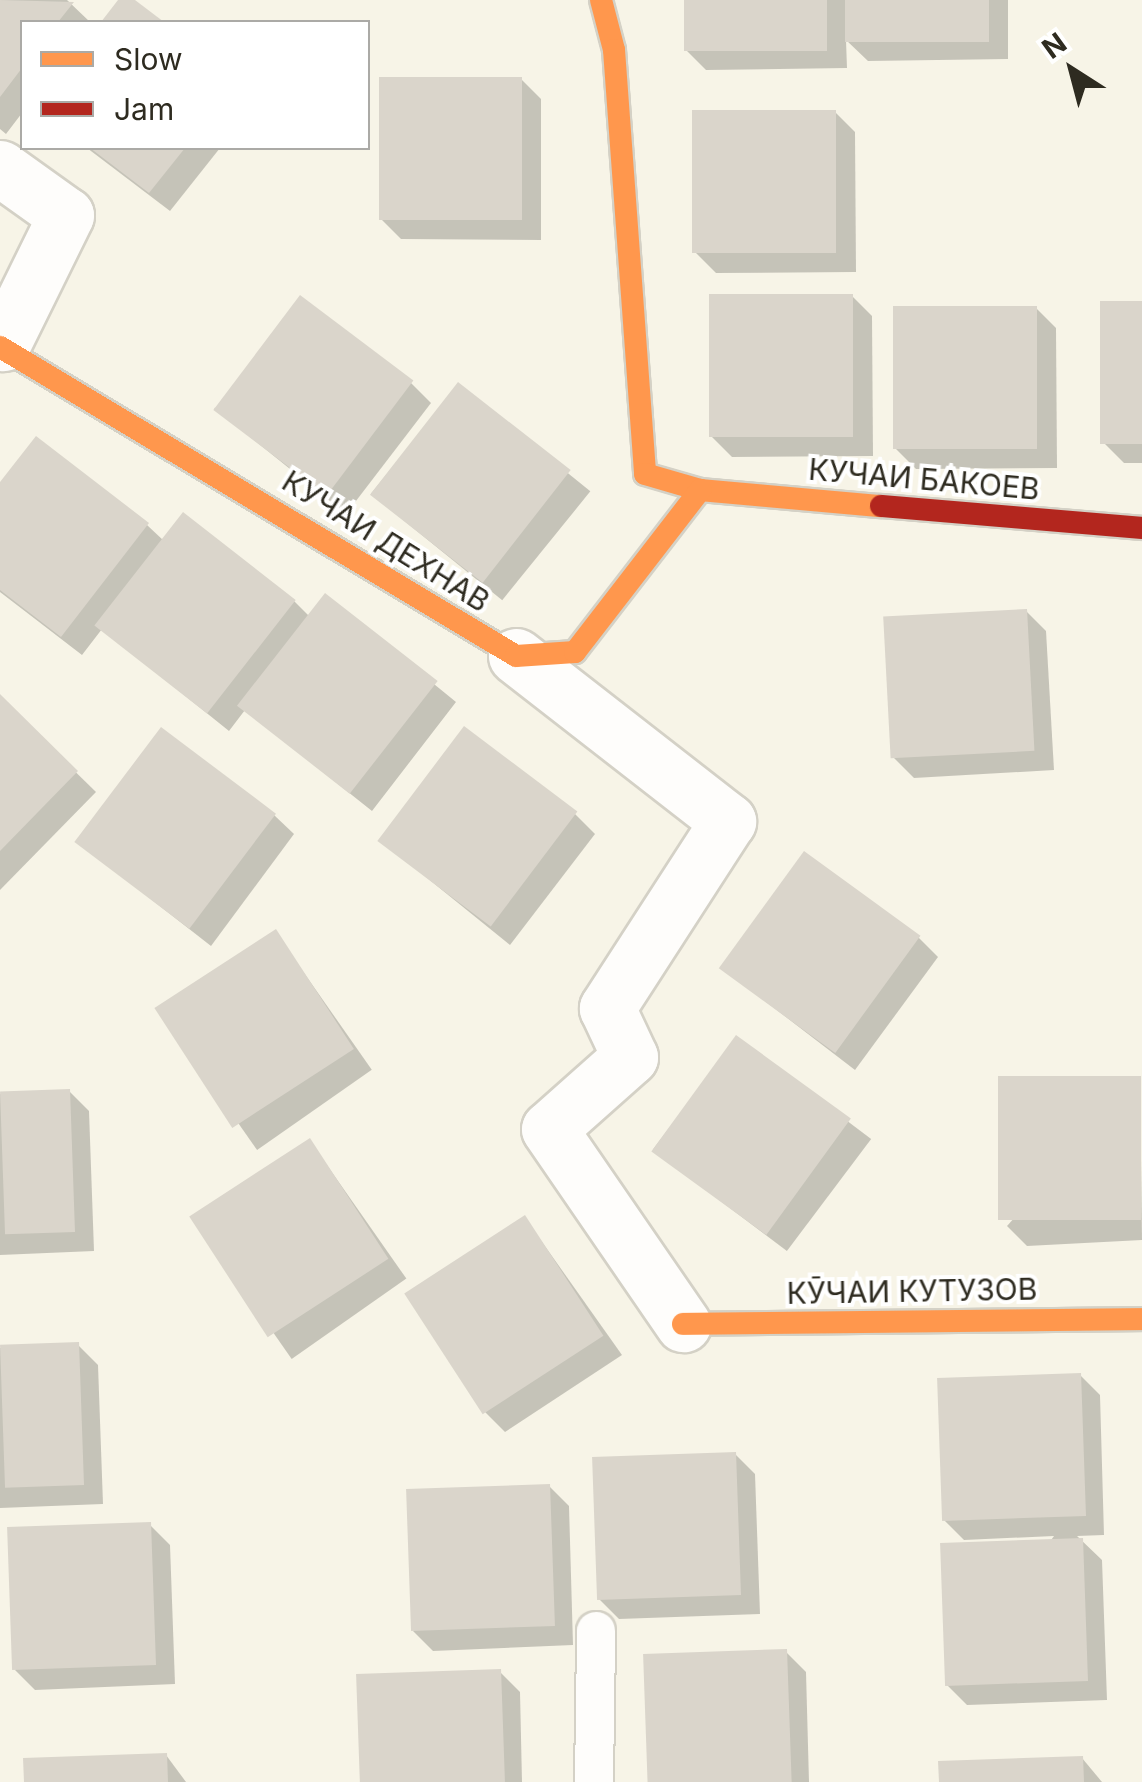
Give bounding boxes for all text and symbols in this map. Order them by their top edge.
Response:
legend [20,20,370,150]
north arrow [1022,20,1122,120]
text: N [1036,26,1073,66]
text: Slow [114,41,183,77]
text: Jam [114,91,174,127]
street label: КУЧАИ БАКОЕВ [807,451,1041,507]
street label: КУЧАИ ДЕХНАВ [276,463,496,619]
street label: КӮЧАИ КУТУЗОВ [786,1271,1038,1311]

